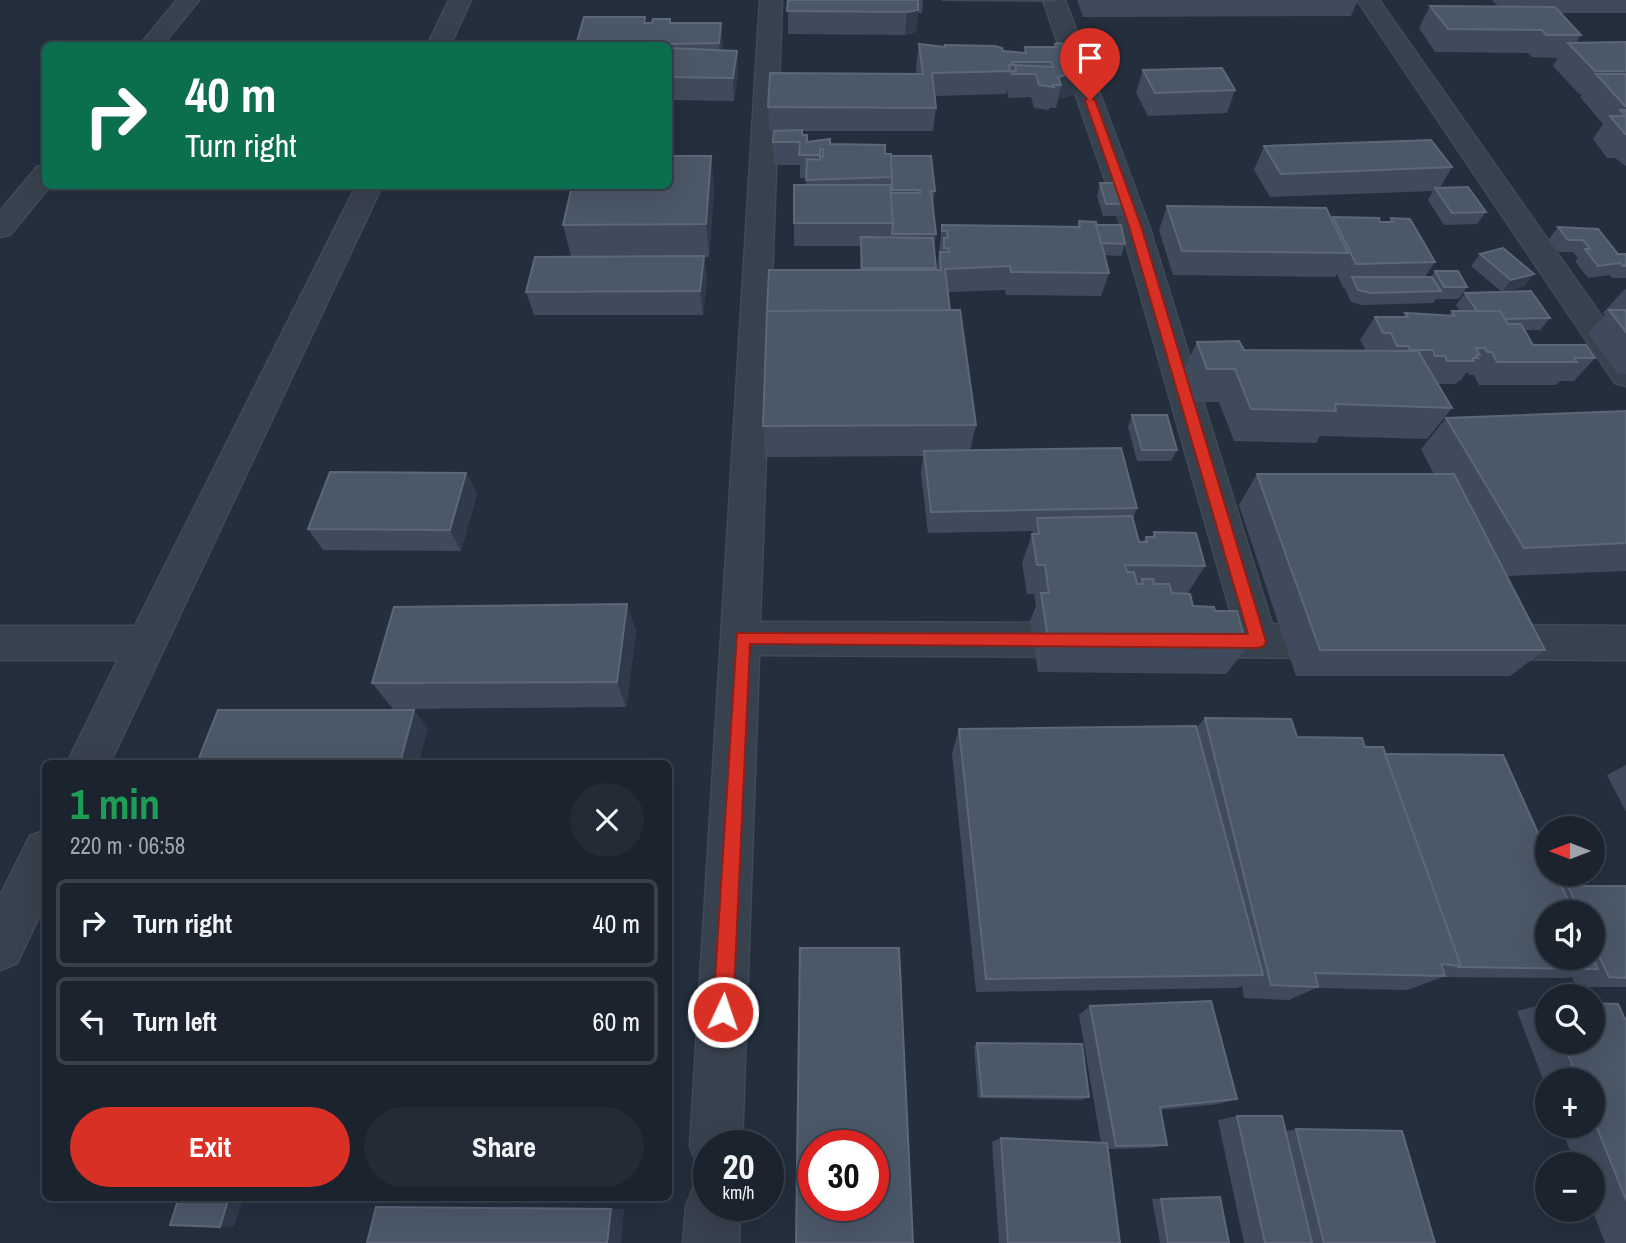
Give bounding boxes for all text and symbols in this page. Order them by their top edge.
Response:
pin [1060,28,1120,100]
icon: arrive [1071,39,1109,77]
text: 40 m [185,61,277,127]
icon: right [70,70,161,161]
text: Turn right [185,124,297,167]
text: 1 min [70,776,160,832]
button: close [570,783,644,857]
north arrow [1535,816,1605,886]
map controls [1535,816,1605,1222]
text: 220 m · 06:58 [70,830,185,861]
button: sound [1535,900,1605,970]
icon: right [74,904,112,942]
text: Turn right [133,906,232,941]
text: 40 m [593,906,640,941]
position arrow [686,975,760,1049]
button: search [1535,984,1605,1054]
icon: left [74,1002,112,1040]
text: Turn left [133,1004,217,1039]
text: 60 m [593,1004,640,1039]
button: + [1535,1068,1605,1138]
button: Exit [70,1107,350,1187]
button: Share [364,1107,644,1187]
speed limit sign: 30 [798,1130,889,1221]
text: 20 [723,1143,754,1190]
button: − [1535,1152,1605,1222]
text: km/h [723,1180,755,1205]

